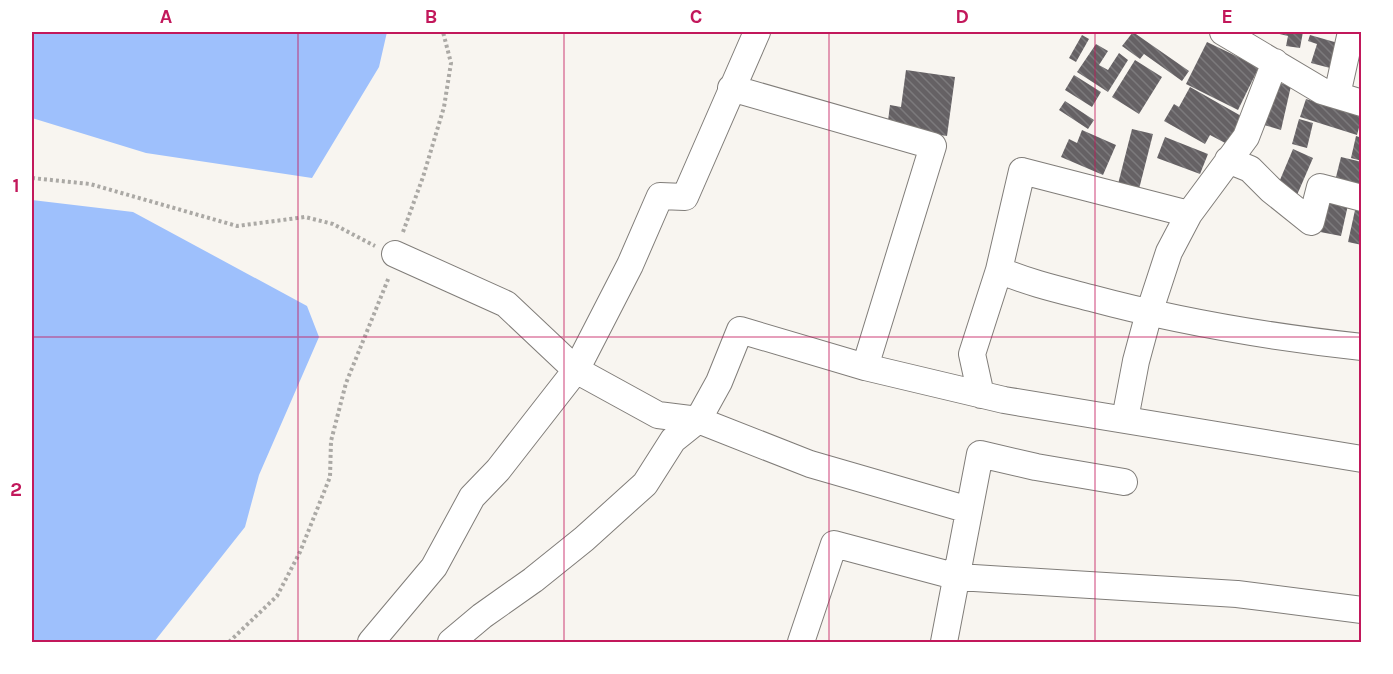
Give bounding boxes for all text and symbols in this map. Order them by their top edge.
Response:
text: A [160,5,173,28]
text: B [425,5,437,28]
text: C [690,5,702,28]
text: D [955,5,969,28]
text: E [1221,5,1233,28]
text: 1 [12,174,20,197]
text: 2 [10,478,22,501]

